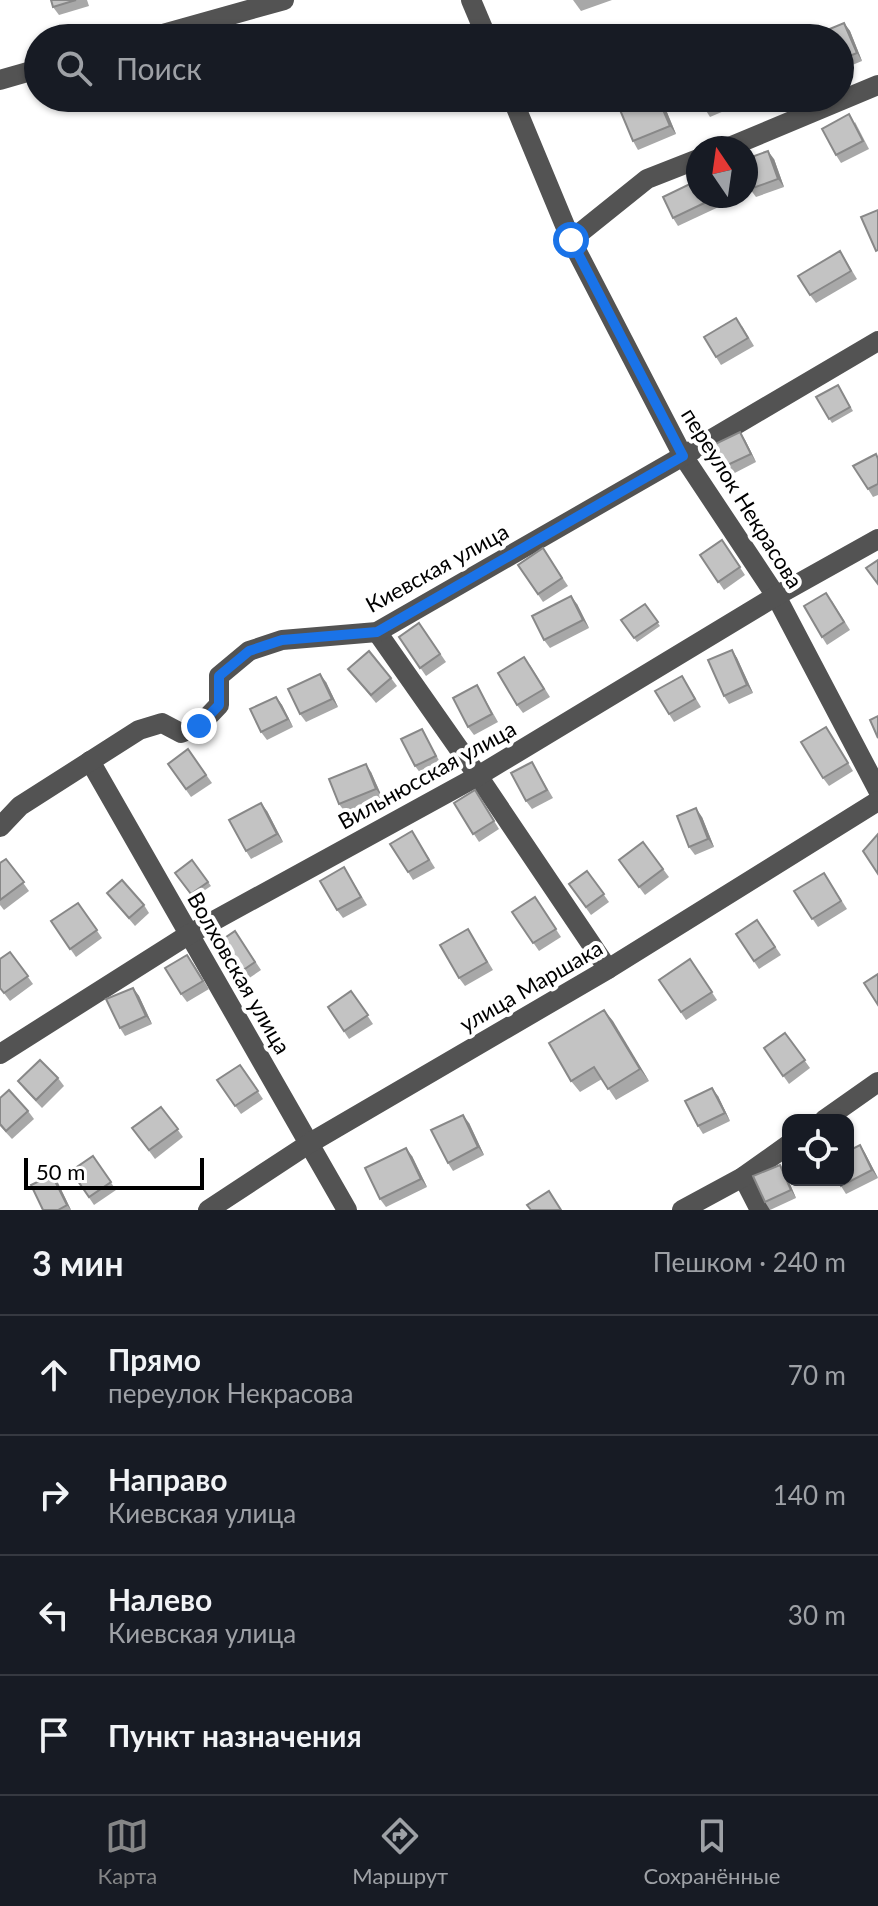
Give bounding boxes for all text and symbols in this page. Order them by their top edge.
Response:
search box [24,24,854,112]
icon: search [52,46,96,90]
text: Поиск [116,50,202,86]
north arrow [686,136,758,208]
route start [553,222,589,258]
street label: переулок Некрасова [676,403,809,593]
street label: Киевская улица [361,517,513,618]
route end [181,708,217,744]
street label: Вильнюсская улица [333,714,520,835]
street label: Волховская улица [182,887,297,1058]
street label: улица Маршака [455,934,607,1037]
map controls [782,1114,854,1186]
button: locate [782,1114,854,1186]
scale bar [24,1154,204,1190]
text: 50 m [36,1158,85,1185]
text: 3 мин [32,1242,124,1283]
text: Пешком · 240 m [653,1246,846,1278]
text: Прямо [108,1341,201,1377]
icon: ahead [32,1353,76,1397]
text: 70 m [788,1359,846,1391]
text: переулок Некрасова [108,1377,353,1409]
text: Направо [108,1461,228,1497]
icon: right [32,1473,76,1517]
text: 140 m [773,1479,846,1511]
text: Киевская улица [108,1497,296,1529]
text: Налево [108,1581,212,1617]
icon: left [32,1593,76,1637]
text: 30 m [788,1599,846,1631]
text: Киевская улица [108,1617,296,1649]
icon: arrive [32,1713,76,1757]
text: Пункт назначения [108,1717,362,1753]
tab: Карта [98,1814,157,1889]
tab: Маршрут [352,1814,448,1889]
tab: Сохранённые [643,1814,780,1889]

